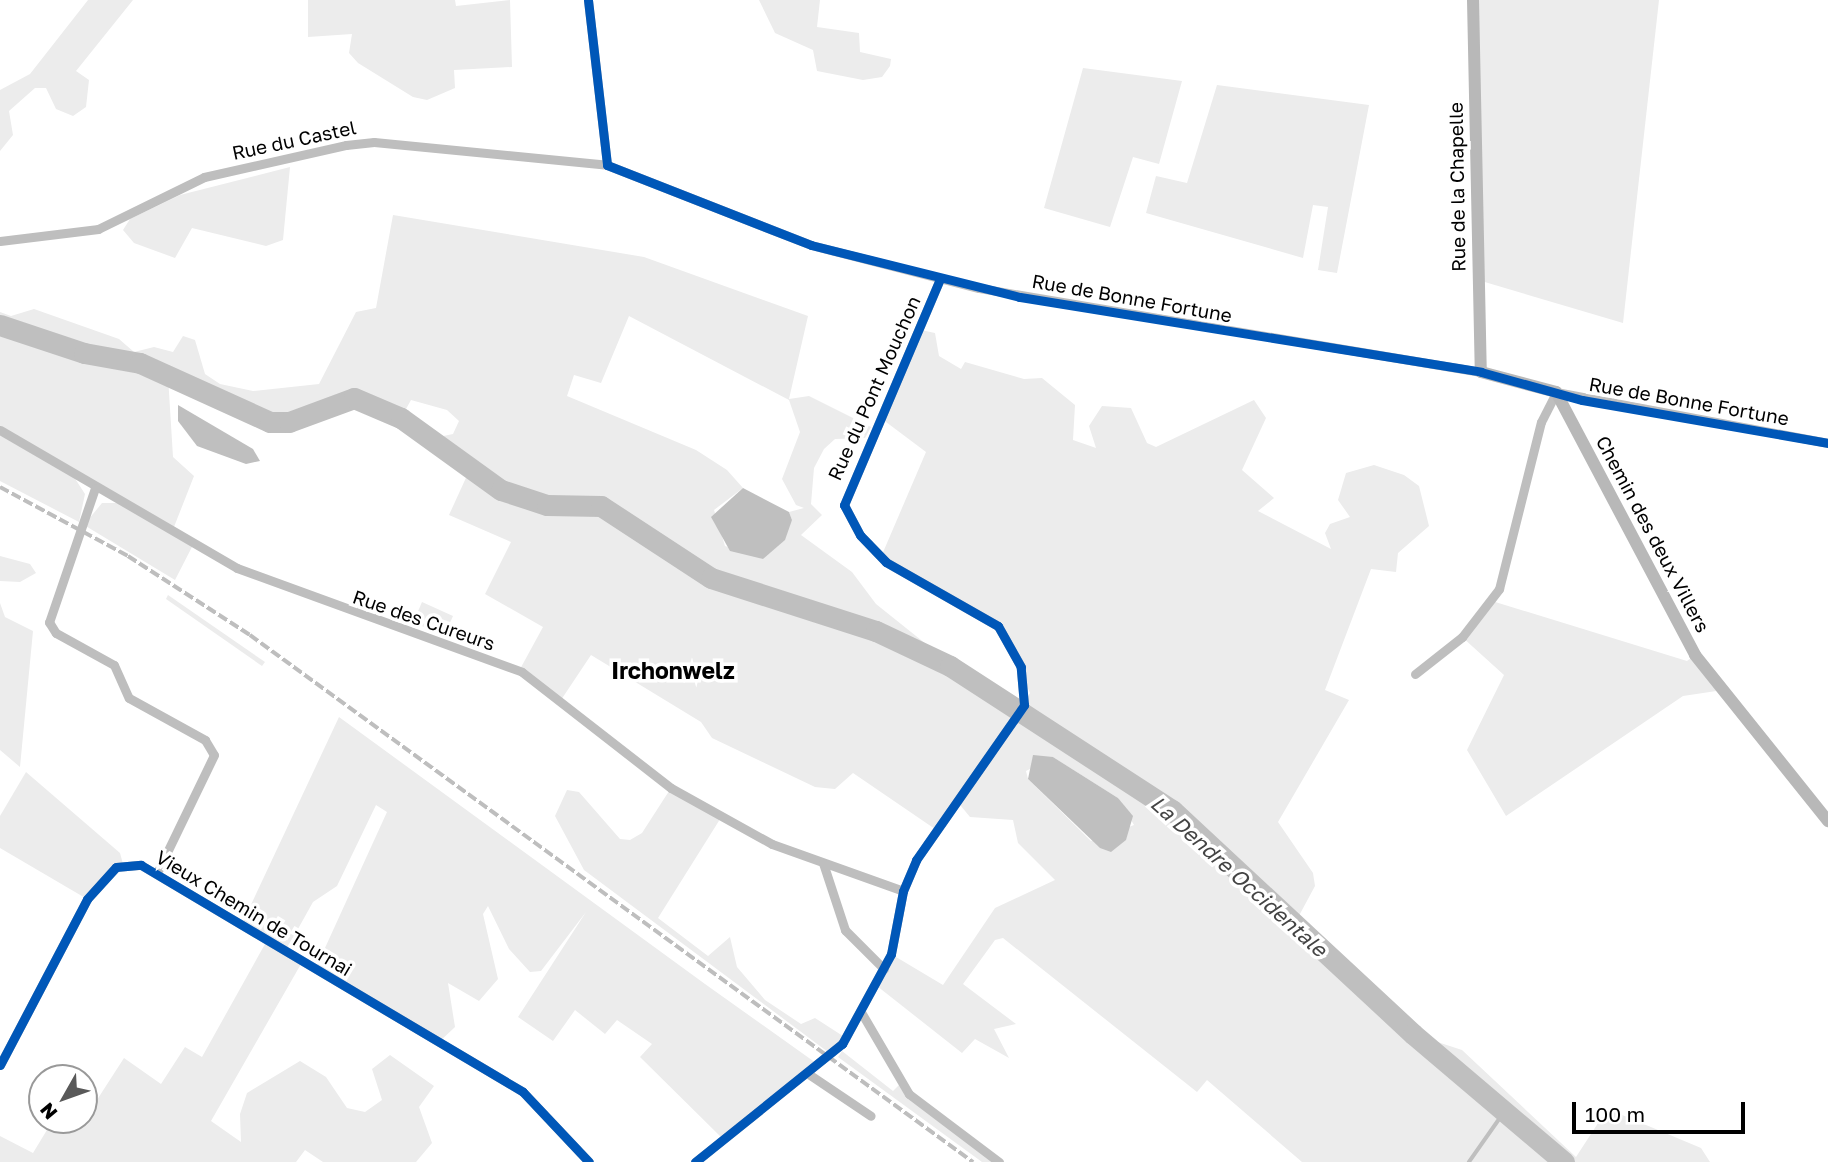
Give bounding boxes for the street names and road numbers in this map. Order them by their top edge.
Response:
street label: Rue de la Chapelle [1444,102,1470,272]
street label: Rue du Castel [230,116,358,164]
street label: Rue de Bonne Fortune [1030,269,1234,327]
street label: Rue du Pont Mouchon [823,292,925,484]
street label: Rue de Bonne Fortune [1587,372,1791,430]
street label: Chemin des deux Villers [1591,432,1715,636]
street label: Rue des Cureurs [350,585,498,655]
street label: Vieux Chemin de Tournai [152,845,356,981]

